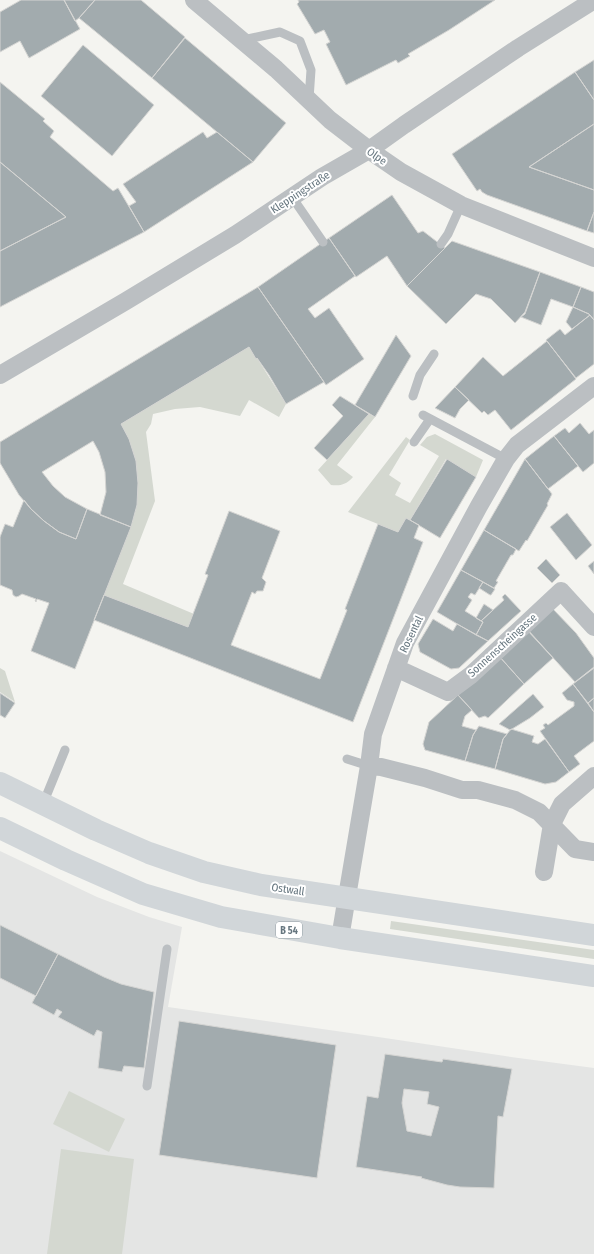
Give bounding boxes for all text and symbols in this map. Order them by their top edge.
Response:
street label: Olpe [364,145,389,168]
street label: Kleppingstraße [268,168,332,216]
street label: Sonnenscheingasse [465,611,539,680]
street label: Rosental [397,614,426,655]
street label: Ostwall [271,881,305,898]
road number: B 54 [276,922,302,938]

